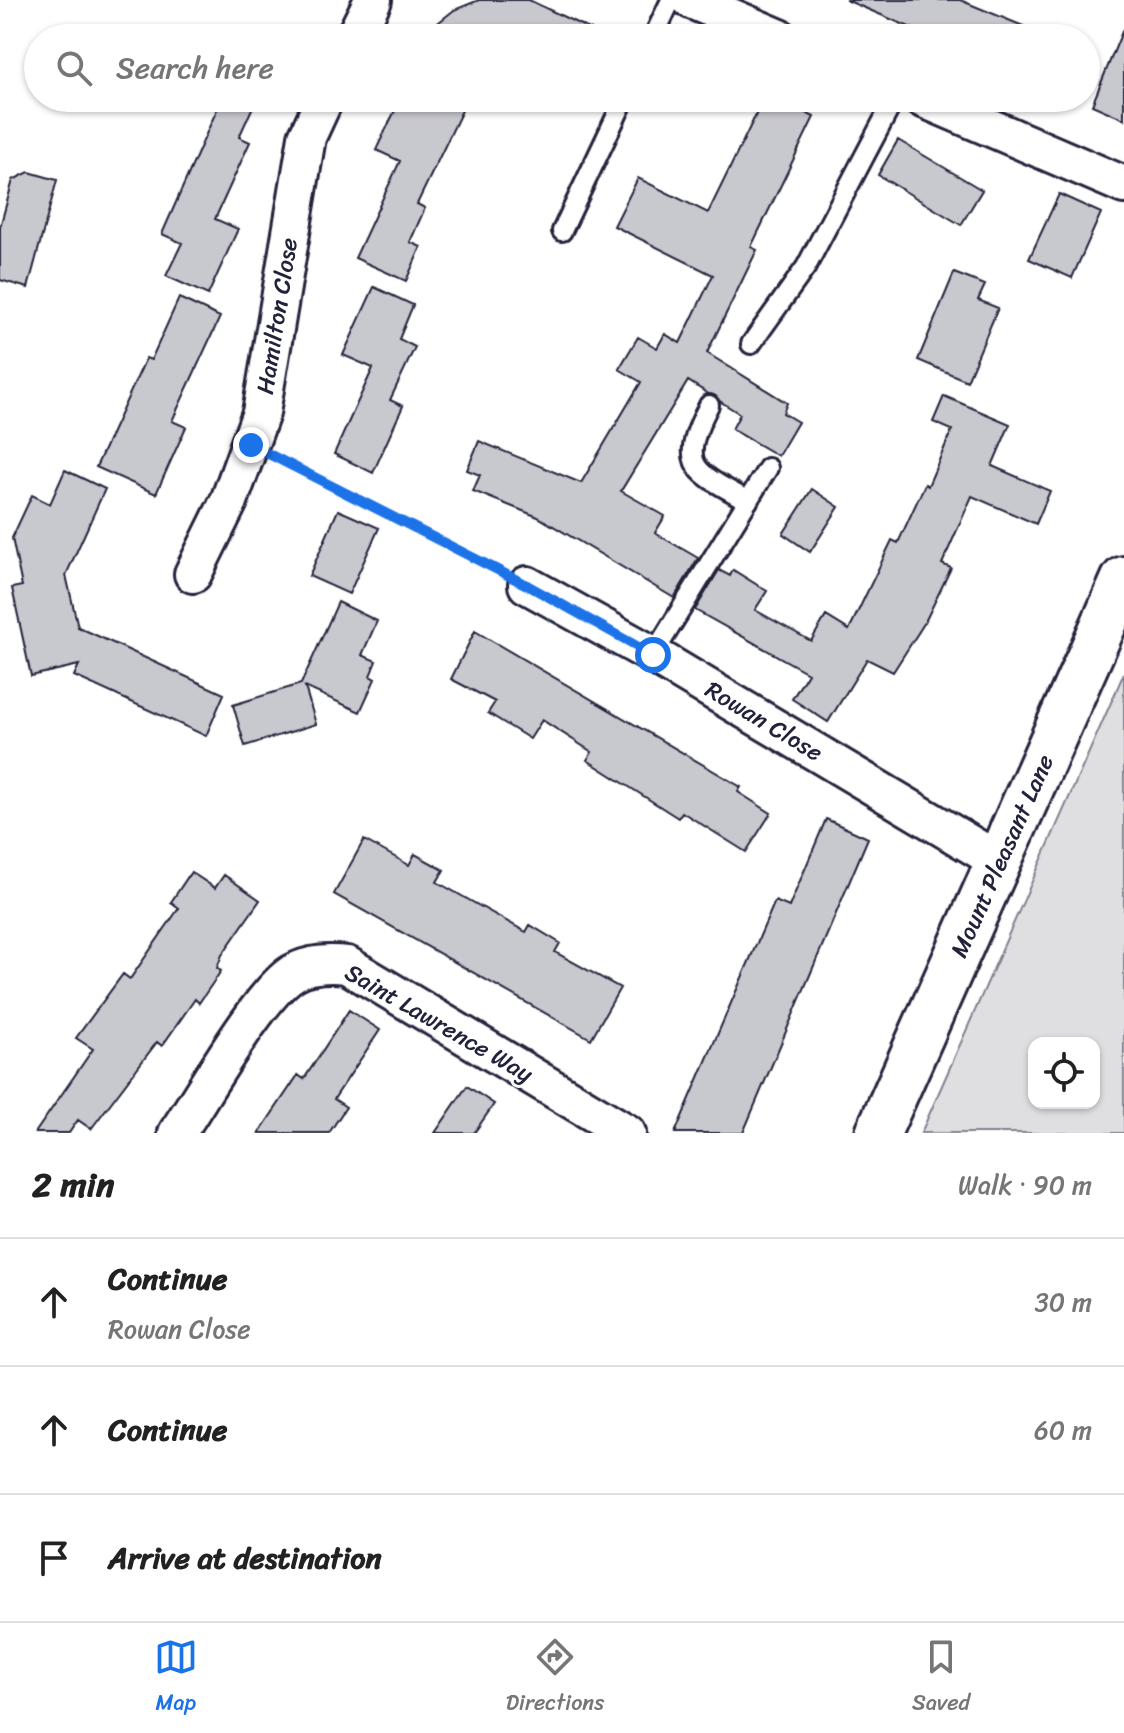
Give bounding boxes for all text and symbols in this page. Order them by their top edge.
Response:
search box [24,24,1100,112]
text: Search here [116,41,274,95]
icon: search [52,46,96,90]
street label: Hamilton Close [244,235,310,397]
route end [233,427,269,463]
route start [635,637,671,673]
street label: Rowan Close [697,669,831,773]
street label: Mount Pleasant Lane [938,747,1066,965]
street label: Saint Lawrence Way [337,952,542,1094]
map controls [1028,1037,1100,1109]
button: locate [1028,1037,1100,1109]
text: 2 min [32,1155,114,1215]
text: Walk · 90 m [958,1162,1092,1208]
text: Continue [108,1252,227,1306]
text: 30 m [1035,1279,1092,1325]
icon: ahead [32,1280,76,1324]
text: Rowan Close [108,1306,251,1352]
text: Continue [108,1403,227,1457]
text: 60 m [1034,1407,1092,1453]
icon: ahead [32,1408,76,1452]
text: Arrive at destination [108,1531,382,1585]
icon: arrive [32,1536,76,1580]
tab: Map [154,1635,198,1722]
tab: Directions [506,1635,604,1722]
tab: Saved [912,1635,970,1722]

